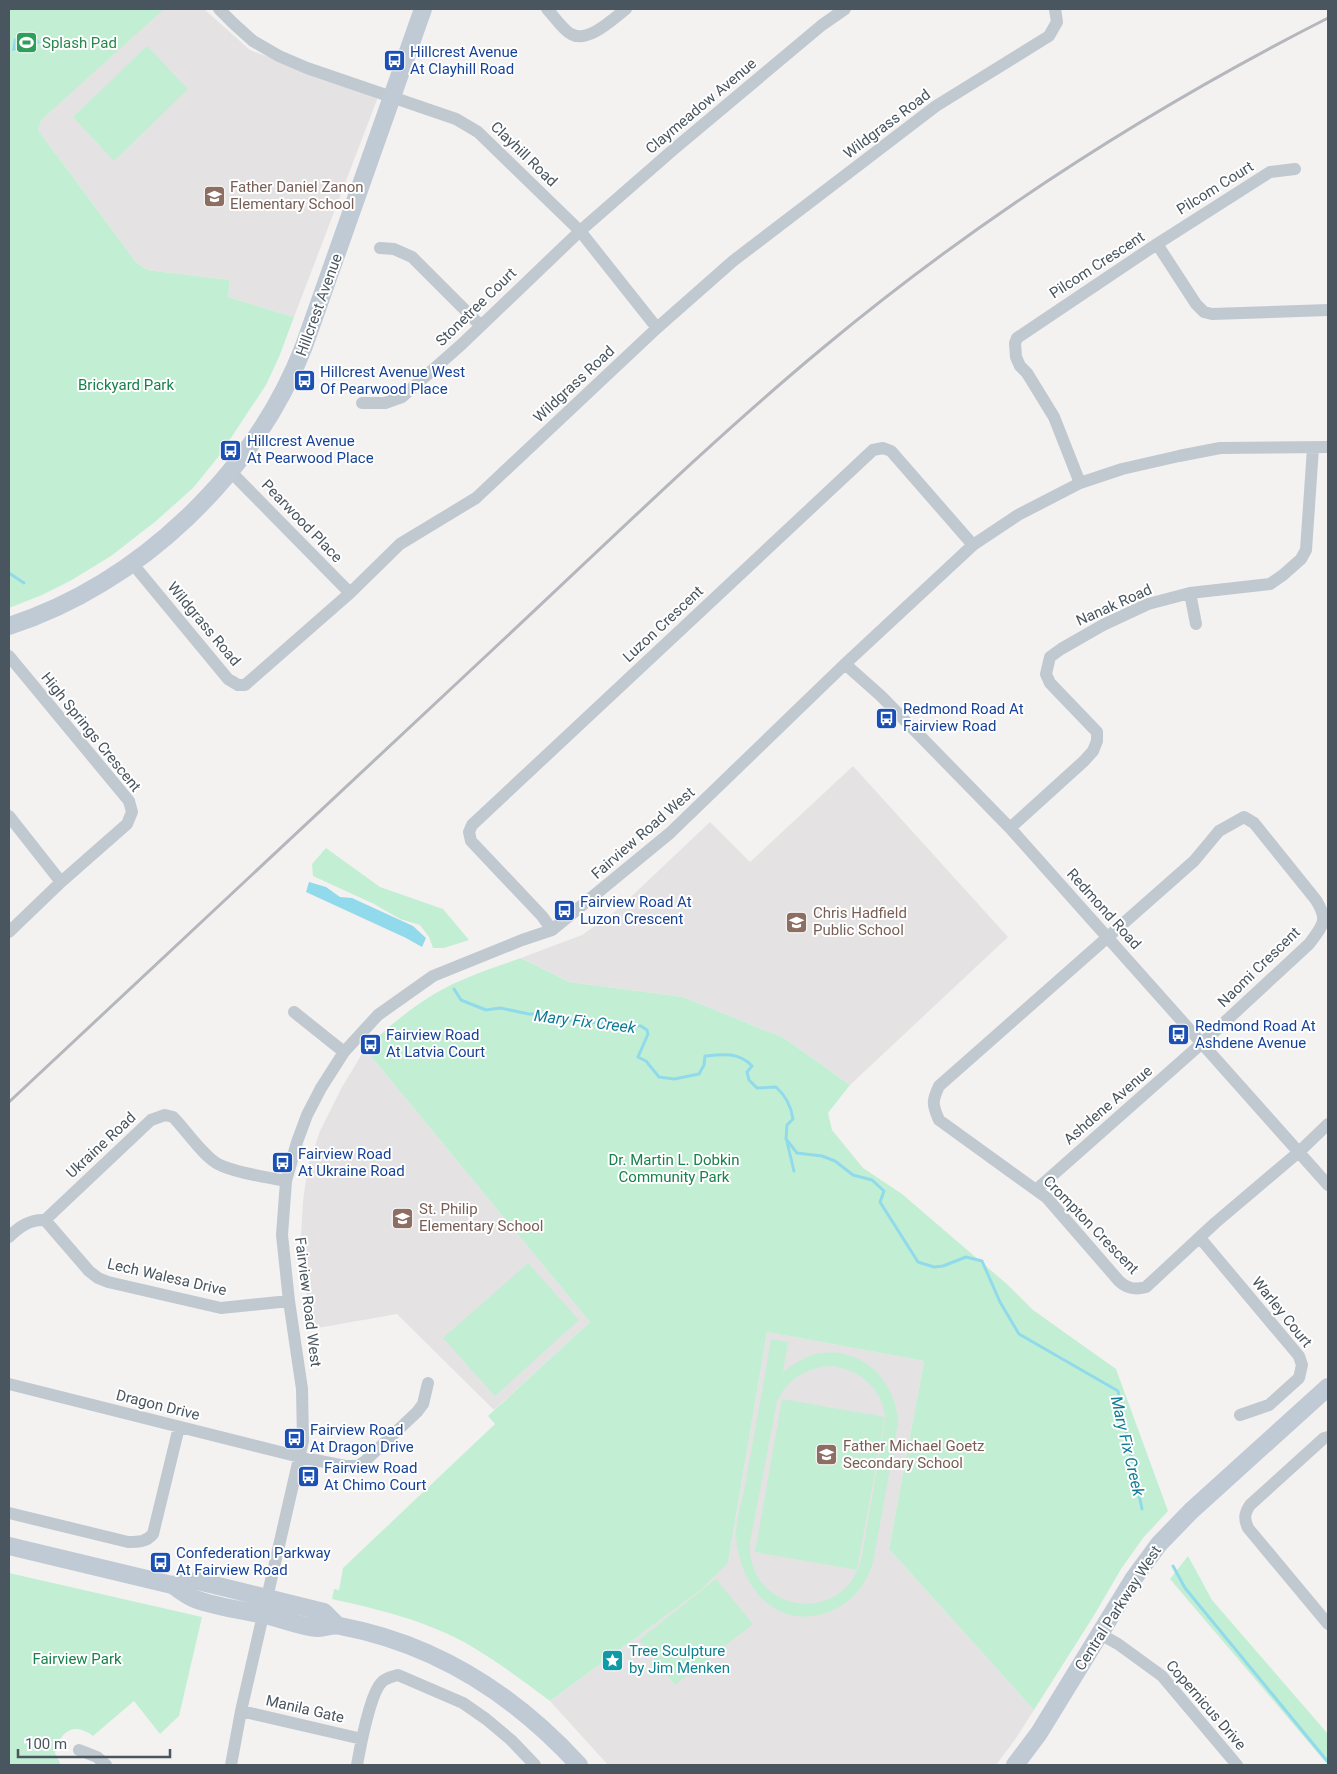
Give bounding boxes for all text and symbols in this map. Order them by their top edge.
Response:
sports icon: Splash Pad [14,31,38,55]
place label: Splash Pad [42,34,117,52]
place label: Hillcrest Avenue At Clayhill Road [410,43,518,78]
bus stop icon: Hillcrest Avenue At Clayhill Road [382,49,406,73]
street label: Claymeadow Avenue [642,54,760,158]
street label: Wildgrass Road [840,85,934,163]
street label: Clayhill Road [487,118,561,190]
street label: Pilcom Court [1173,157,1257,219]
place label: Father Daniel Zanon Elementary School [230,178,364,213]
school or university icon: Father Daniel Zanon Elementary School [202,184,226,208]
street label: Pilcom Crescent [1046,228,1148,302]
street label: Hillcrest Avenue [292,251,346,359]
street label: Stonetree Court [432,264,520,350]
street label: Wildgrass Road [530,342,618,426]
place label: Hillcrest Avenue West Of Pearwood Place [320,363,465,398]
bus stop icon: Hillcrest Avenue West Of Pearwood Place [292,369,316,393]
park label: Brickyard Park [78,376,174,394]
place label: Hillcrest Avenue At Pearwood Place [247,432,374,467]
bus stop icon: Hillcrest Avenue At Pearwood Place [219,438,243,462]
street label: Pearwood Place [258,476,346,566]
street label: Wildgrass Road [164,578,244,670]
street label: Nanak Road [1073,580,1155,630]
street label: Luzon Crescent [619,582,707,666]
street label: High Springs Crescent [37,669,145,795]
place label: Redmond Road At Fairview Road [903,700,1024,735]
bus stop icon: Redmond Road At Fairview Road [875,706,899,730]
street label: Fairview Road West [588,783,698,883]
street label: Redmond Road [1063,865,1145,953]
place label: Fairview Road At Luzon Crescent [580,893,692,928]
bus stop icon: Fairview Road At Luzon Crescent [552,899,576,923]
place label: Chris Hadfield Public School [813,904,907,939]
school or university icon: Chris Hadfield Public School [785,910,809,934]
street label: Naomi Crescent [1214,923,1304,1011]
water label: Mary Fix Creek [533,1006,638,1037]
place label: Redmond Road At Ashdene Avenue [1195,1017,1316,1052]
bus stop icon: Redmond Road At Ashdene Avenue [1167,1023,1191,1047]
place label: Fairview Road At Latvia Court [386,1026,485,1061]
bus stop icon: Fairview Road At Latvia Court [358,1032,382,1056]
street label: Ashdene Avenue [1060,1062,1156,1148]
street label: Ukraine Road [63,1108,139,1182]
place label: Fairview Road At Ukraine Road [298,1145,405,1180]
bus stop icon: Fairview Road At Ukraine Road [270,1151,294,1175]
park label: Dr. Martin L. Dobkin Community Park [608,1151,740,1186]
street label: Crompton Crescent [1040,1172,1143,1278]
place label: St. Philip Elementary School [419,1200,543,1235]
school or university icon: St. Philip Elementary School [391,1206,415,1230]
street label: Fairview Road West [291,1236,325,1368]
street label: Lech Walesa Drive [106,1255,229,1300]
street label: Warley Court [1248,1273,1316,1351]
street label: Dragon Drive [114,1386,202,1424]
water label: Mary Fix Creek [1107,1394,1149,1499]
place label: Fairview Road At Dragon Drive [310,1421,414,1456]
bus stop icon: Fairview Road At Dragon Drive [282,1427,306,1451]
place label: Father Michael Goetz Secondary School [843,1437,985,1472]
school or university icon: Father Michael Goetz Secondary School [815,1443,839,1467]
place label: Fairview Road At Chimo Court [324,1459,426,1494]
bus stop icon: Fairview Road At Chimo Court [296,1465,320,1489]
street label: Central Parkway West [1071,1542,1165,1674]
place label: Confederation Parkway At Fairview Road [176,1544,331,1579]
bus stop icon: Confederation Parkway At Fairview Road [148,1550,172,1574]
place label: Tree Sculpture by Jim Menken [629,1642,730,1677]
place icon: Tree Sculpture by Jim Menken [601,1648,625,1672]
park label: Fairview Park [32,1650,122,1668]
street label: Copernicus Drive [1162,1656,1250,1754]
street label: Manila Gate [264,1691,346,1727]
scale bar [18,1726,170,1758]
text: 100 m [25,1735,67,1753]

